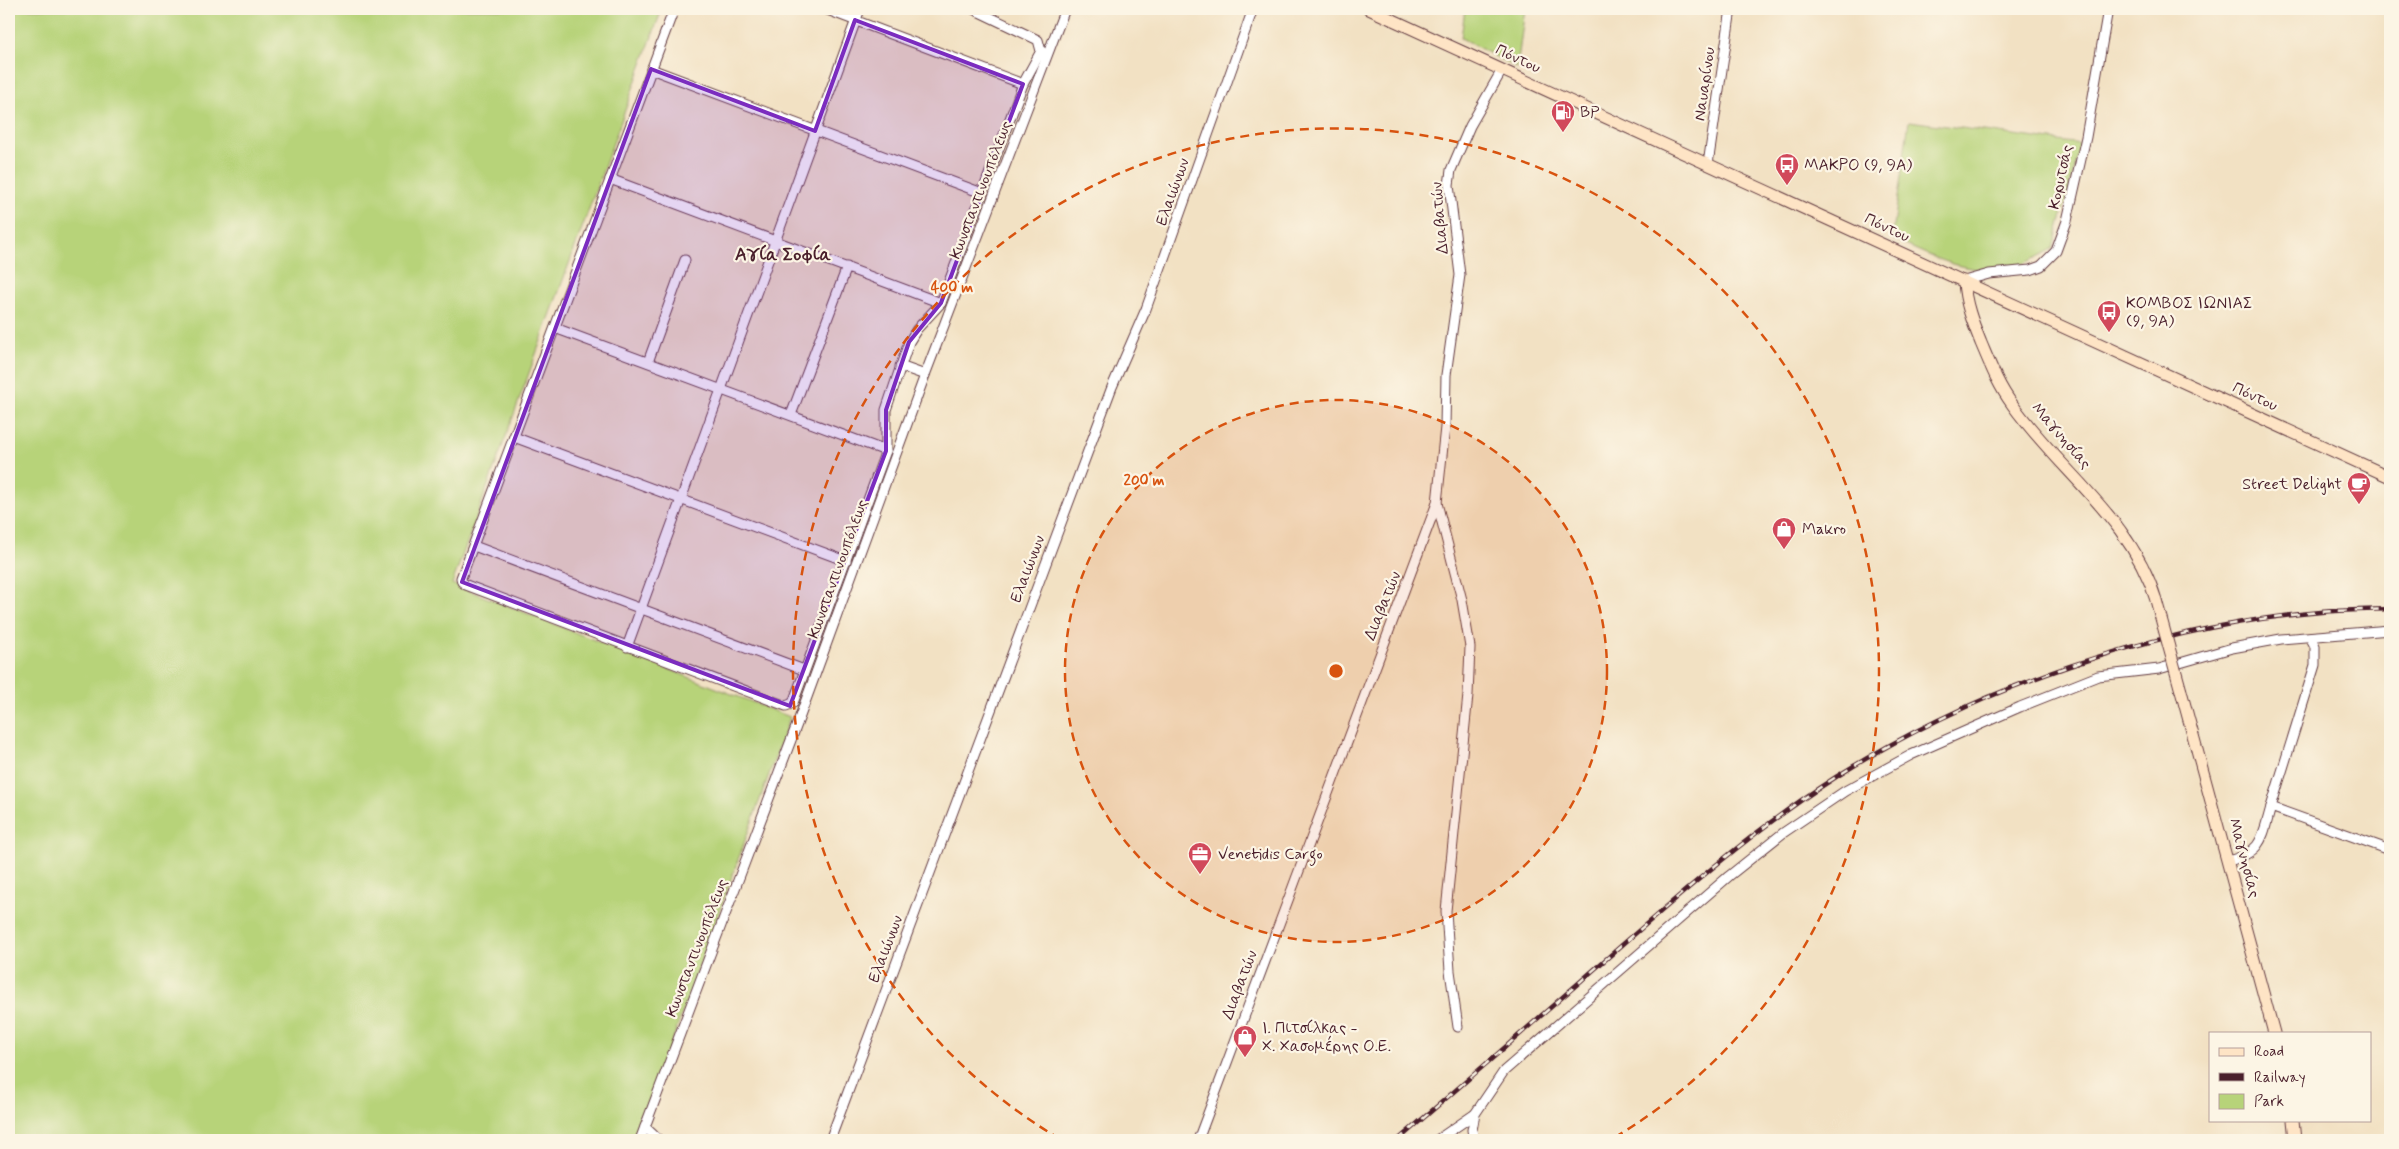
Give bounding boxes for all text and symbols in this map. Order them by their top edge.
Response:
street label: Πόντου [1492,39,1544,79]
street label: Ναυαρίνου [1689,46,1721,122]
fuel station icon: BP [1550,99,1576,133]
place label: BP [1580,102,1599,123]
street label: Κωνσταντινουπόλεως [945,118,1017,262]
street label: Κορυτσάς [2044,143,2078,211]
bus stop icon: ΜΑΚΡΟ (9, 9Α) [1774,152,1800,186]
street label: Ελαιώνων [1151,155,1195,229]
place label: ΜΑΚΡΟ (9, 9Α) [1804,155,1912,176]
street label: Διαβατών [1426,181,1454,255]
street label: Πόντου [1861,208,1913,248]
district label: Αγία Σοφία [735,243,831,267]
text: 400 m [931,278,973,298]
place label: ΚΟΜΒΟΣ ΙΩΝΙΑΣ (9, 9Α) [2126,293,2253,332]
bus stop icon: ΚΟΜΒΟΣ ΙΩΝΙΑΣ (9, 9Α) [2096,299,2122,333]
street label: Πόντου [2229,377,2281,417]
street label: Μαγνησίας [2026,398,2096,474]
text: 200 m [1124,471,1165,491]
cafe icon: Street Delight [2346,471,2372,505]
place label: Street Delight [2242,474,2342,495]
street label: Κωνσταντινουπόλεως [803,496,873,642]
shop icon: Makro [1771,516,1797,550]
place label: Makro [1802,519,1846,540]
street label: Ελαιώνων [1006,532,1050,606]
street label: Διαβατών [1360,568,1406,644]
centre of rings [1327,662,1345,680]
street label: Μαγνησίας [2223,816,2265,900]
office icon: Venetidis Cargo [1187,841,1213,875]
place label: Venetidis Cargo [1218,844,1323,866]
street label: Κωνσταντινουπόλεως [661,876,733,1020]
street label: Ελαιώνων [864,912,908,986]
street label: Διαβατών [1217,947,1263,1023]
place label: Ι. Πιτσίλκας - Χ. Χασομέρης Ο.Ε. [1262,1018,1391,1057]
shop icon: Ι. Πιτσίλκας - Χ. Χασομέρης Ο.Ε. [1232,1024,1258,1058]
legend [2209,1032,2372,1122]
text: Road [2254,1042,2284,1062]
text: Railway [2254,1068,2306,1088]
text: Park [2254,1092,2284,1112]

